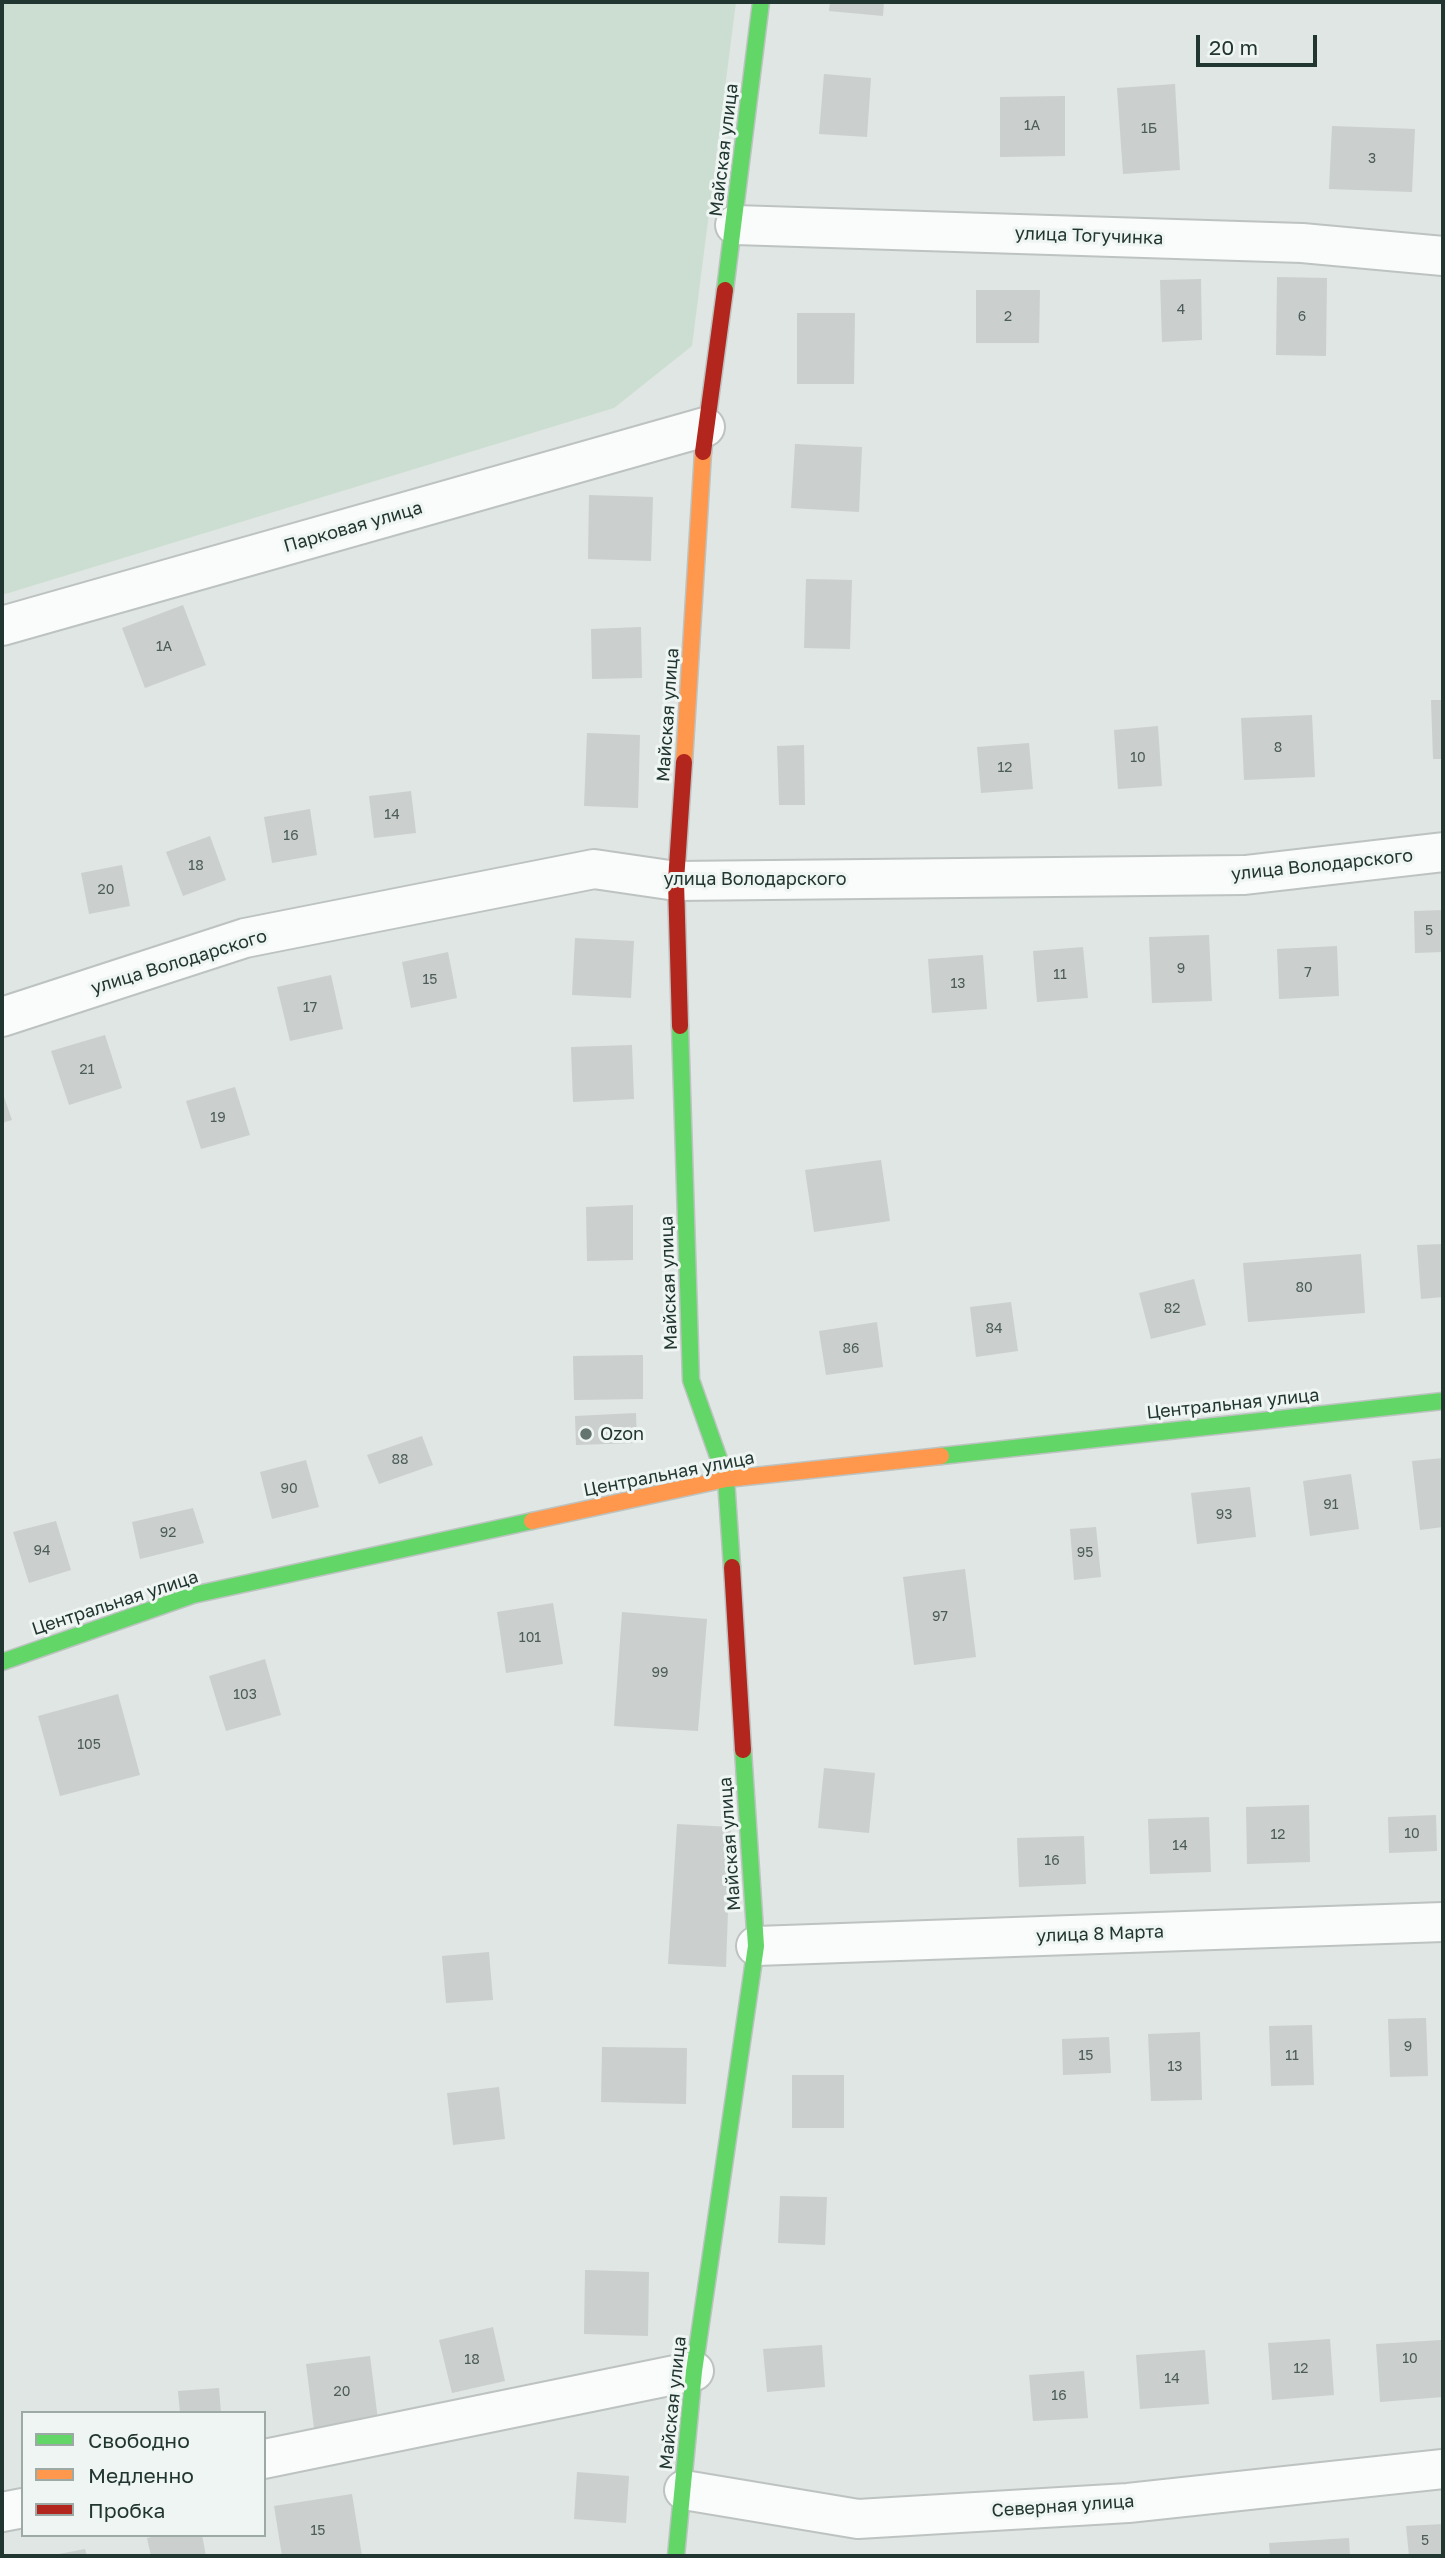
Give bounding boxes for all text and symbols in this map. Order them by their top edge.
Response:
scale bar [1200,21,1321,65]
text: 20 m [1209,34,1258,60]
street label: Майская улица [705,82,743,218]
house number: 1А [1024,118,1040,134]
house number: 1Б [1141,121,1157,137]
house number: 3 [1368,151,1376,167]
street label: улица Тогучинка [1014,223,1164,249]
house number: 4 [1177,302,1185,318]
house number: 2 [1004,309,1012,325]
house number: 6 [1298,309,1306,325]
street label: Парковая улица [281,497,425,557]
house number: 1А [156,639,172,655]
street label: Майская улица [653,647,683,783]
house number: 8 [1274,740,1282,756]
house number: 10 [1130,750,1146,766]
house number: 12 [998,760,1012,776]
house number: 14 [384,807,400,823]
house number: 16 [283,828,299,844]
street label: улица Володарского [1230,845,1414,885]
house number: 18 [188,858,204,874]
street label: улица Володарского [664,868,846,890]
house number: 20 [98,882,114,898]
house number: 5 [1425,923,1433,939]
street label: улица Володарского [88,925,270,999]
house number: 9 [1177,961,1185,977]
house number: 7 [1304,965,1312,981]
house number: 11 [1053,967,1067,983]
house number: 15 [423,972,437,988]
house number: 13 [951,976,965,992]
house number: 17 [303,1000,317,1016]
house number: 21 [80,1062,94,1078]
house number: 19 [210,1110,226,1126]
street label: Майская улица [656,1216,682,1350]
house number: 80 [1295,1280,1313,1296]
house number: 82 [1164,1301,1180,1317]
house number: 84 [985,1321,1003,1337]
house number: 86 [842,1341,860,1357]
street label: Центральная улица [1145,1384,1321,1424]
place label: Ozon [600,1423,644,1445]
marker: Ozon [578,1426,594,1442]
street label: Центральная улица [582,1447,756,1501]
house number: 88 [391,1452,409,1468]
house number: 90 [280,1481,298,1497]
house number: 91 [1323,1497,1339,1513]
house number: 93 [1216,1507,1232,1523]
house number: 92 [160,1525,176,1541]
house number: 94 [33,1543,51,1559]
house number: 95 [1077,1545,1093,1561]
street label: Центральная улица [29,1566,201,1640]
house number: 97 [932,1609,948,1625]
house number: 101 [519,1630,541,1646]
house number: 99 [652,1665,668,1681]
house number: 103 [233,1687,257,1703]
house number: 105 [77,1737,101,1753]
street label: Майская улица [715,1776,745,1912]
house number: 10 [1404,1826,1420,1842]
house number: 12 [1271,1827,1285,1843]
house number: 14 [1172,1838,1188,1854]
house number: 16 [1044,1853,1060,1869]
street label: улица 8 Марта [1036,1921,1164,1947]
house number: 9 [1404,2039,1412,2055]
house number: 15 [1079,2048,1093,2064]
house number: 11 [1285,2048,1299,2064]
house number: 13 [1168,2059,1182,2075]
street label: Майская улица [655,2335,691,2471]
house number: 10 [1402,2351,1418,2367]
house number: 18 [464,2352,480,2368]
house number: 12 [1294,2361,1308,2377]
house number: 14 [1164,2371,1180,2387]
house number: 20 [334,2384,350,2400]
house number: 16 [1051,2388,1067,2404]
legend [21,2411,266,2537]
text: Свободно [88,2427,190,2453]
text: Медленно [88,2462,194,2488]
street label: Северная улица [991,2490,1135,2522]
text: Пробка [88,2497,166,2523]
house number: 15 [311,2523,325,2539]
house number: 5 [1421,2533,1429,2549]

